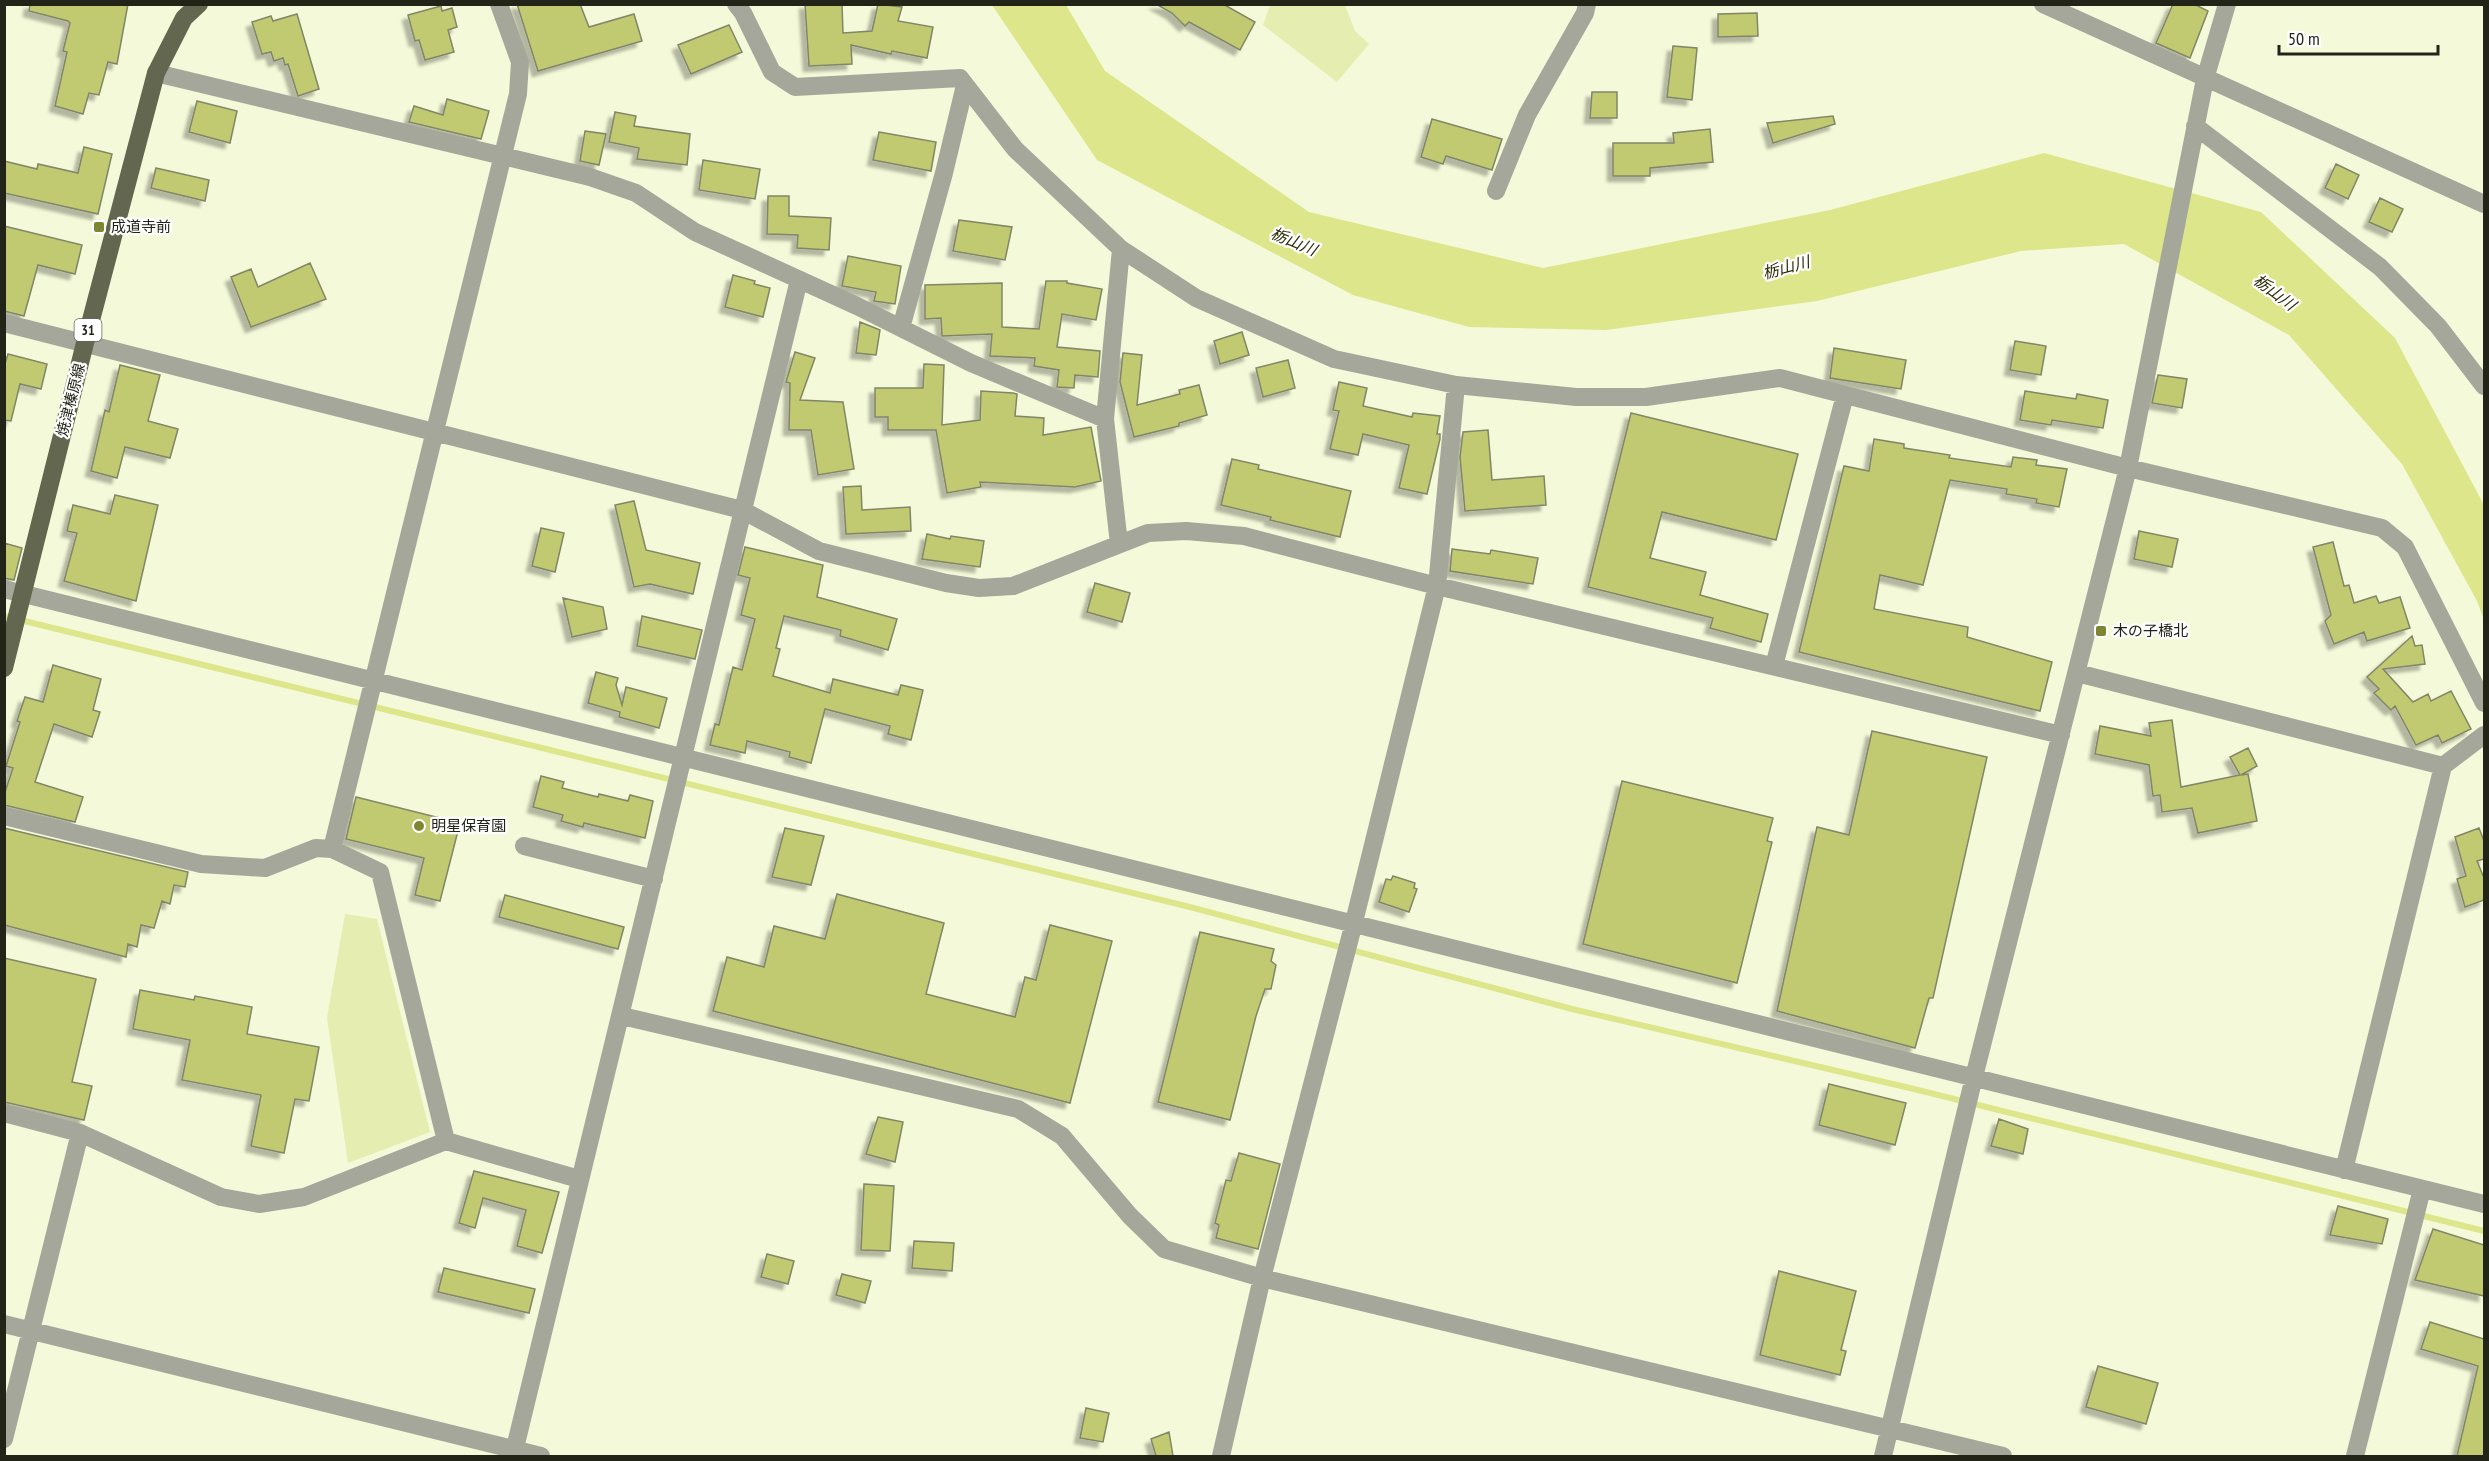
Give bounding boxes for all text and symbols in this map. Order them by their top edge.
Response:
scale bar [2279,18,2438,56]
text: 50 m [2288,27,2320,50]
place label: 成道寺前 [111,217,171,236]
marker: 成道寺前 [92,220,106,234]
water label: 栃山川 [1268,222,1322,260]
water label: 栃山川 [1760,251,1814,283]
water label: 栃山川 [2250,270,2302,316]
road number: 31 [74,319,101,341]
street label: 焼津榛原線 [52,361,89,439]
place label: 木の子橋北 [2113,621,2188,640]
marker: 木の子橋北 [2094,624,2108,638]
place label: 明星保育園 [431,816,506,835]
marker: 明星保育園 [412,819,426,833]

